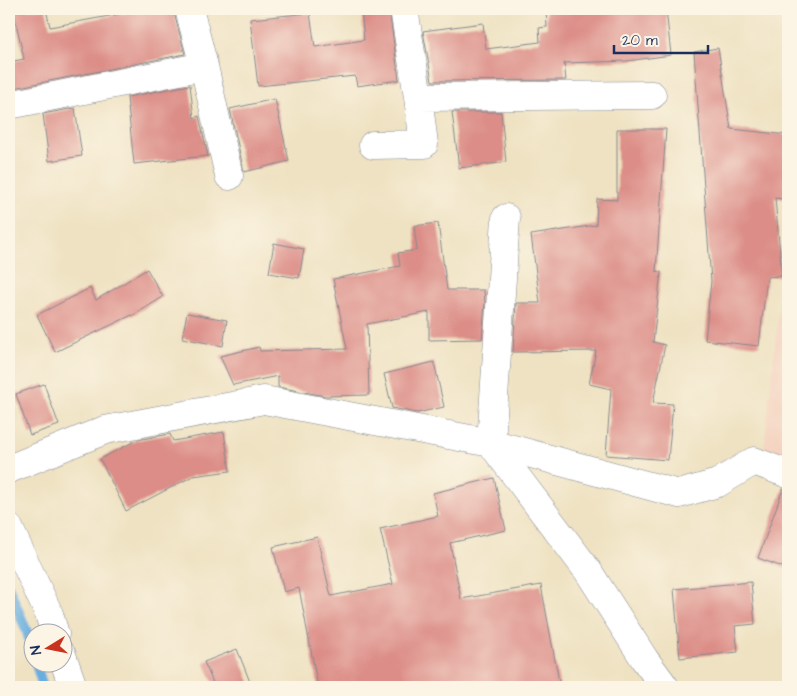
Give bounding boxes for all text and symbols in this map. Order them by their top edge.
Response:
scale bar [614,22,708,54]
text: 20 m [622,30,658,51]
north arrow [22,624,72,674]
text: N [26,644,47,656]

